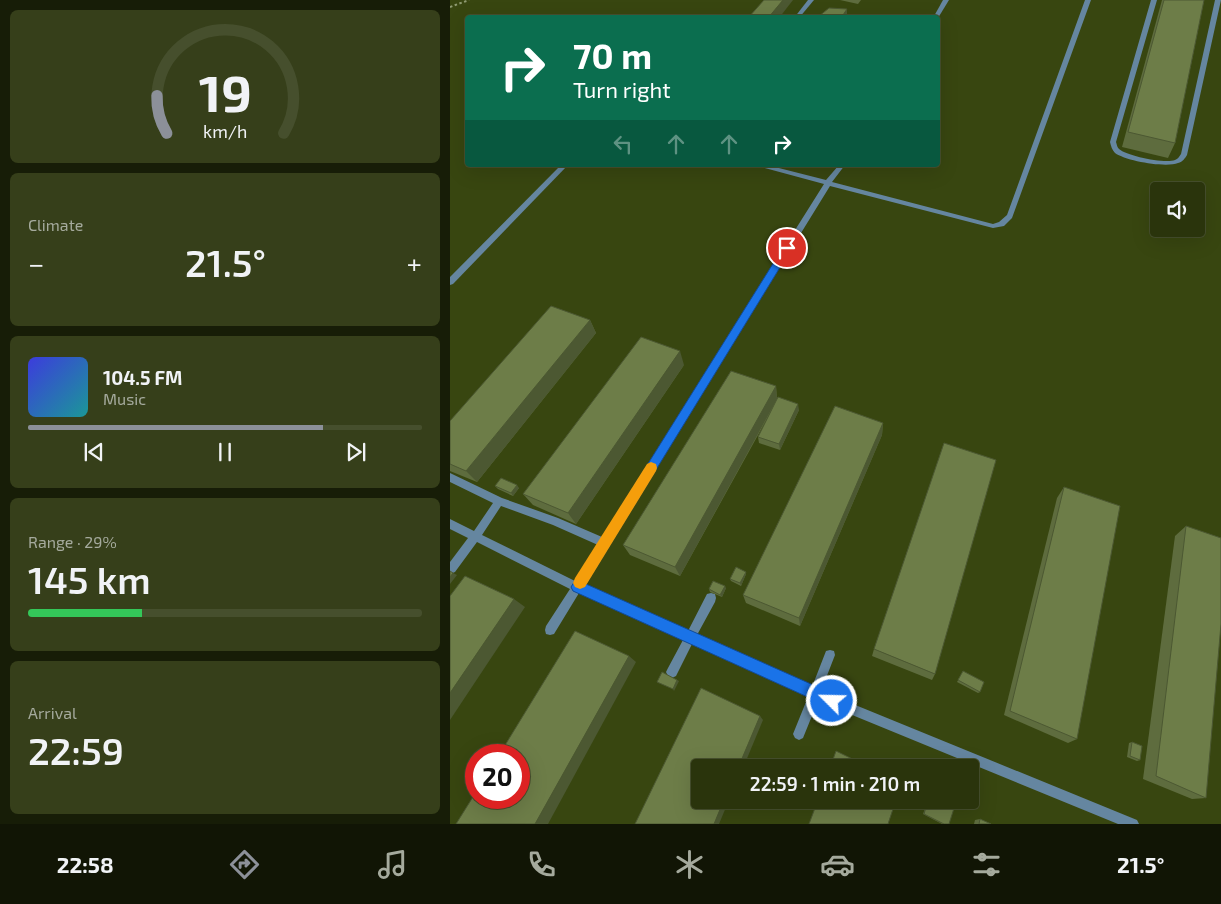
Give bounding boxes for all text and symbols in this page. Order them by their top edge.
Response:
text: 70 m [573,34,652,76]
icon: right [490,35,555,100]
text: 19 [198,60,252,122]
text: Turn right [573,76,671,102]
text: km/h [203,120,247,142]
icon: left [609,130,637,158]
icon: ahead [662,130,690,158]
icon: ahead [715,130,743,158]
icon: right [768,130,796,158]
map controls [1150,182,1205,237]
button: sound [1150,182,1205,237]
text: Climate [28,215,83,234]
pin [766,227,808,269]
icon: arrive [773,234,801,262]
text: 21.5° [185,239,266,285]
text: − [28,246,44,280]
text: + [407,246,422,280]
text: 104.5 FM [103,366,183,389]
text: Music [103,389,146,408]
icon: previous [80,438,108,466]
icon: pause [211,438,239,466]
icon: next [342,438,370,466]
text: Range · 29% [28,532,117,551]
text: 145 km [28,556,151,602]
position arrow [805,674,857,726]
text: Arrival [28,703,77,722]
text: 22:59 [28,727,124,773]
speed limit sign: 20 [465,744,530,809]
text: 22:59 · 1 min · 210 m [750,772,920,795]
icon: directions [227,847,262,882]
icon: music [375,847,410,882]
icon: phone [524,847,559,882]
icon: climate [672,847,707,882]
icon: car [820,847,855,882]
icon: filters [969,847,1004,882]
text: 22:58 [57,851,114,877]
text: 21.5° [1117,851,1164,877]

